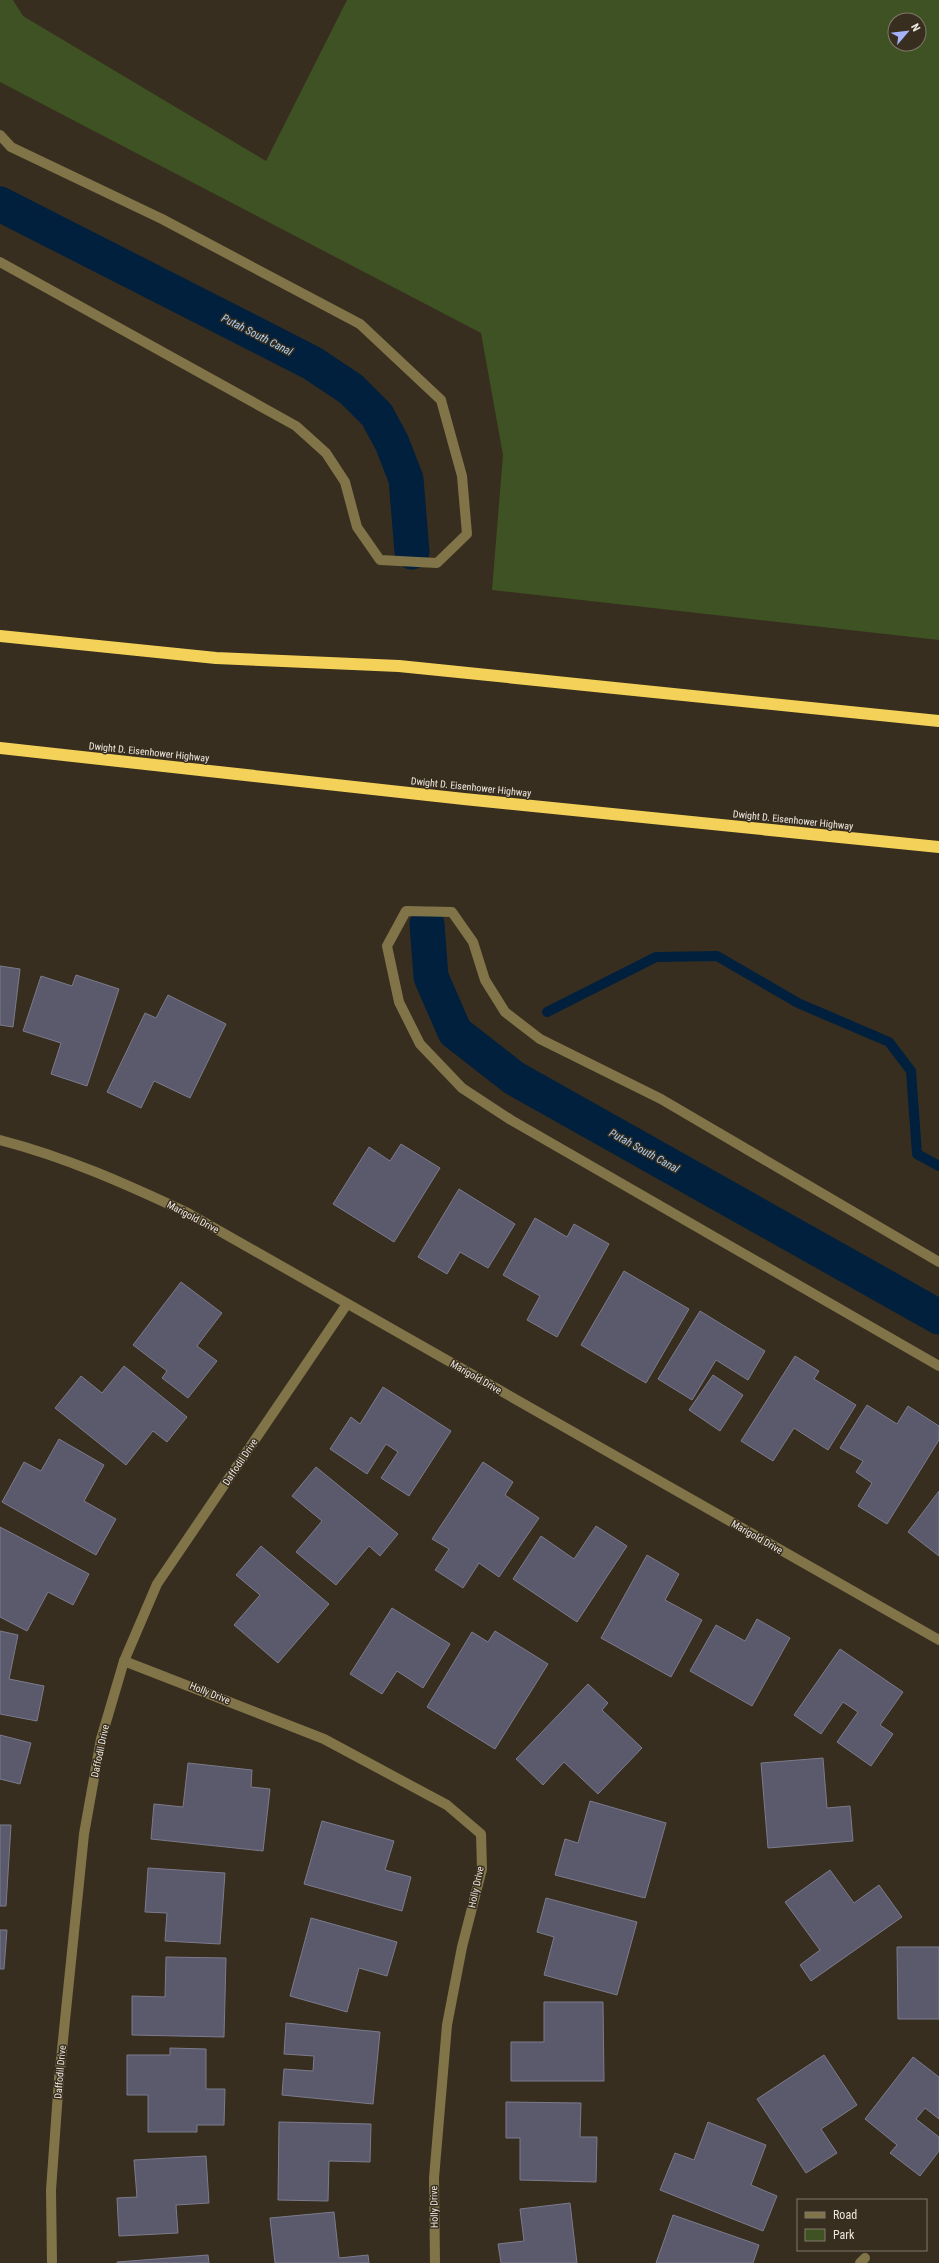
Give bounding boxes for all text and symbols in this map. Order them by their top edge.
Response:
north arrow [887,12,927,52]
text: N [908,22,923,34]
water label: Putah South Canal [219,312,295,359]
street label: Dwight D. Eisenhower Highway [88,740,210,764]
street label: Dwight D. Eisenhower Highway [410,775,532,799]
street label: Dwight D. Eisenhower Highway [732,808,854,832]
water label: Putah South Canal [607,1126,682,1176]
street label: Marigold Drive [165,1199,221,1235]
street label: Marigold Drive [449,1358,504,1396]
street label: Daffodil Drive [220,1436,260,1487]
street label: Marigold Drive [730,1518,785,1556]
street label: Holly Drive [188,1680,232,1706]
street label: Daffodil Drive [89,1723,111,1778]
street label: Holly Drive [466,1865,486,1909]
street label: Daffodil Drive [52,2044,68,2099]
street label: Holly Drive [428,2185,440,2228]
legend [797,2199,927,2251]
text: Road [833,2208,857,2222]
text: Park [833,2228,855,2242]

